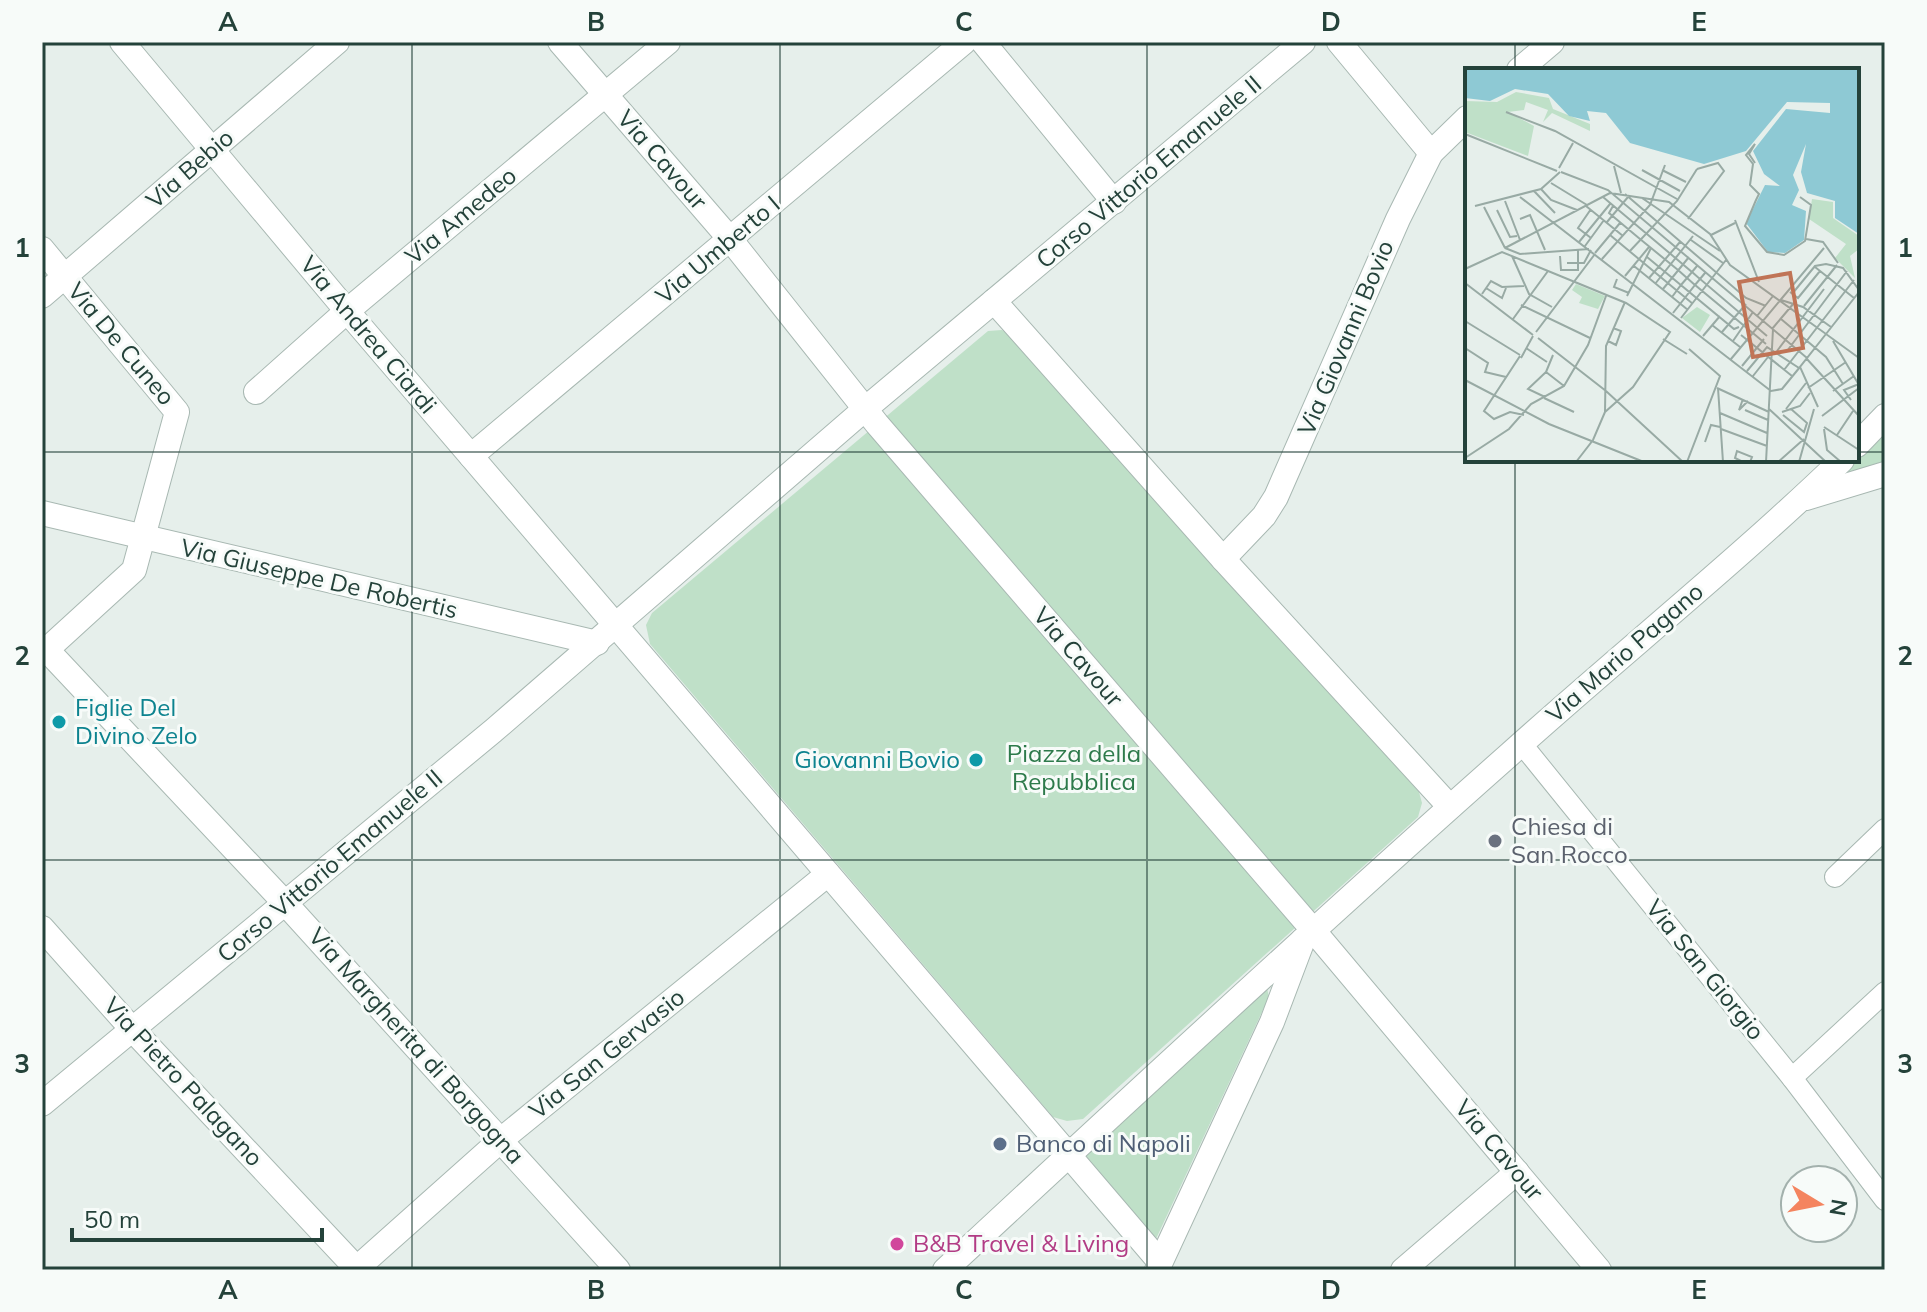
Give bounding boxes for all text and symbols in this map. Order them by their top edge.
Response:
text: A [218,5,238,38]
text: B [587,5,605,38]
text: C [955,5,973,38]
text: D [1321,5,1341,38]
text: E [1691,5,1707,38]
street label: Corso Vittorio Emanuele II [1030,68,1267,274]
inset map [1465,68,1859,462]
street label: Via Cavour [611,103,714,216]
street label: Via Bebio [139,122,239,214]
street label: Via Amedeo [399,160,522,270]
street label: Via Umberto I [649,189,786,310]
text: 1 [14,231,30,264]
text: 1 [1897,231,1913,264]
street label: Via Giovanni Bovio [1290,236,1400,440]
street label: Via Andrea Ciardi [294,249,443,419]
street label: Via De Cuneo [62,276,182,411]
street label: Via Giuseppe De Robertis [178,532,461,625]
street label: Via Mario Pagano [1540,576,1709,729]
street label: Via Cavour [1027,600,1130,713]
text: 2 [14,639,30,672]
text: 2 [1897,639,1913,672]
place label: Figlie Del Divino Zelo [75,692,198,750]
marker: Figlie Del Divino Zelo [50,713,68,731]
park label: Piazza della Repubblica [1007,738,1141,796]
place label: Giovanni Bovio [794,744,960,774]
marker: Giovanni Bovio [967,751,985,769]
street label: Corso Vittorio Emanuele II [211,762,448,968]
place label: Chiesa di San Rocco [1511,811,1628,869]
marker: Chiesa di San Rocco [1486,832,1504,850]
street label: Via San Giorgio [1640,893,1772,1046]
street label: Via Margherita di Borgogna [303,921,531,1170]
street label: Via San Gervasio [523,981,690,1125]
street label: Via Pietro Palagano [98,990,270,1172]
text: 3 [14,1047,30,1080]
text: 3 [1897,1047,1913,1080]
street label: Via Cavour [1449,1093,1551,1206]
place label: Banco di Napoli [1016,1128,1191,1158]
marker: Banco di Napoli [991,1135,1009,1153]
north arrow [1779,1164,1859,1244]
scale bar [72,1192,322,1242]
text: N [1823,1197,1854,1218]
text: 50 m [84,1204,140,1234]
place label: B&B Travel & Living [913,1228,1129,1258]
marker: B&B Travel & Living [888,1235,906,1253]
text: A [218,1273,238,1306]
text: B [587,1273,605,1306]
text: C [955,1273,973,1306]
text: D [1321,1273,1341,1306]
text: E [1691,1273,1707,1306]

